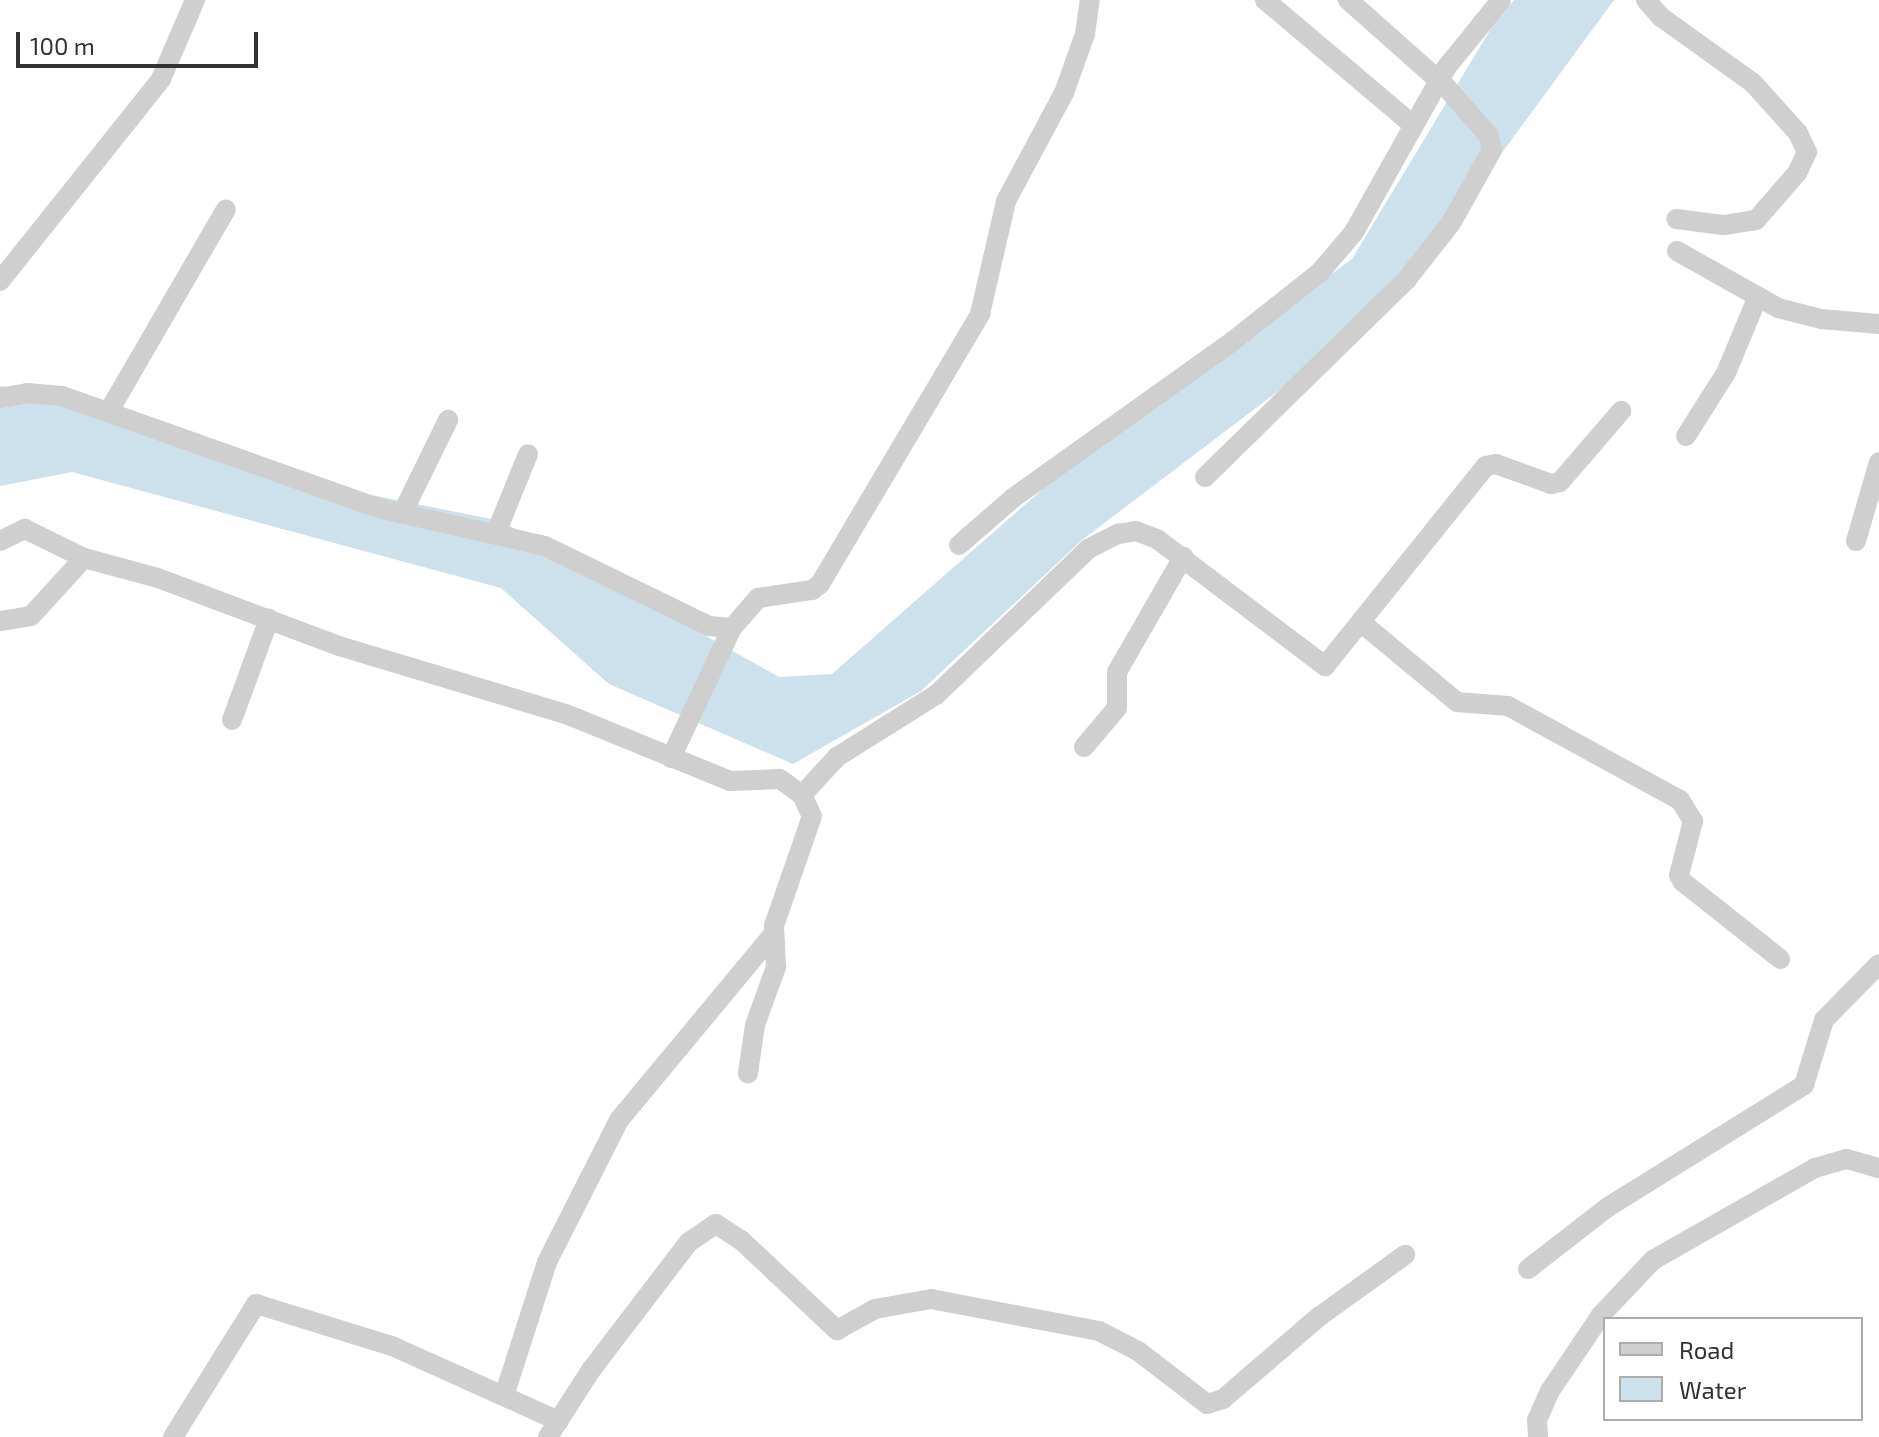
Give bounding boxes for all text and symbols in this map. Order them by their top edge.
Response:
scale bar [20,16,262,66]
text: 100 m [30,31,95,60]
legend [1603,1317,1863,1421]
text: Road [1679,1335,1734,1364]
text: Water [1679,1375,1746,1404]

